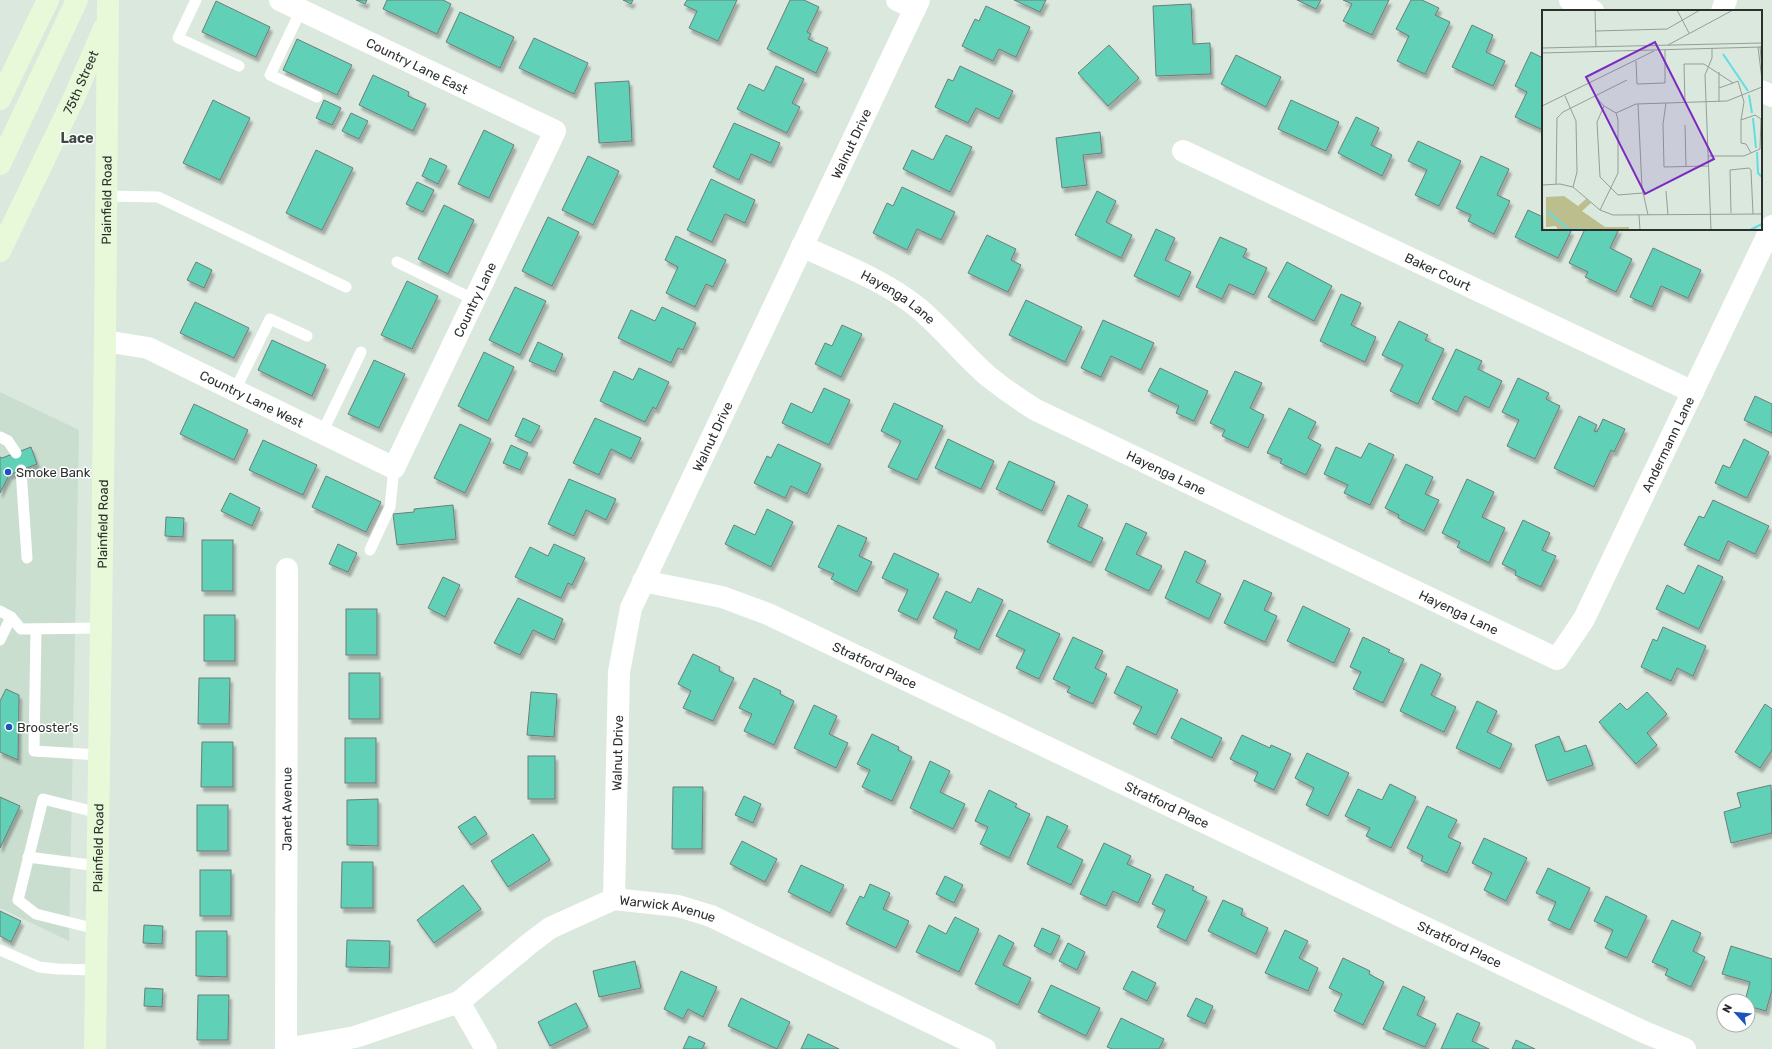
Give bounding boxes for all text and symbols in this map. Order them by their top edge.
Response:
inset map [1542,10,1762,230]
street label: Country Lane East [364,35,470,97]
street label: 75th Street [60,48,101,117]
street label: Walnut Drive [828,106,874,181]
district label: Lace [60,130,94,147]
street label: Plainfield Road [98,155,114,245]
street label: Baker Court [1402,249,1473,294]
street label: Country Lane [450,259,499,340]
street label: Hayenga Lane [859,267,938,327]
street label: Country Lane West [197,367,306,430]
street label: Andermann Lane [1638,394,1697,494]
street label: Walnut Drive [689,399,735,474]
street label: Hayenga Lane [1124,447,1209,498]
place label: Smoke Bank [16,465,91,480]
marker: Smoke Bank [3,467,13,477]
street label: Plainfield Road [94,479,111,569]
street label: Hayenga Lane [1417,587,1501,637]
street label: Stratford Place [830,638,919,691]
street label: Walnut Drive [609,715,626,791]
place label: Brooster's [17,720,79,735]
marker: Brooster's [4,722,14,732]
street label: Janet Avenue [279,767,294,851]
street label: Stratford Place [1123,778,1212,831]
street label: Plainfield Road [90,803,106,893]
street label: Warwick Avenue [619,892,719,925]
street label: Stratford Place [1415,918,1504,971]
north arrow [1716,993,1756,1033]
text: N [1720,1002,1735,1015]

